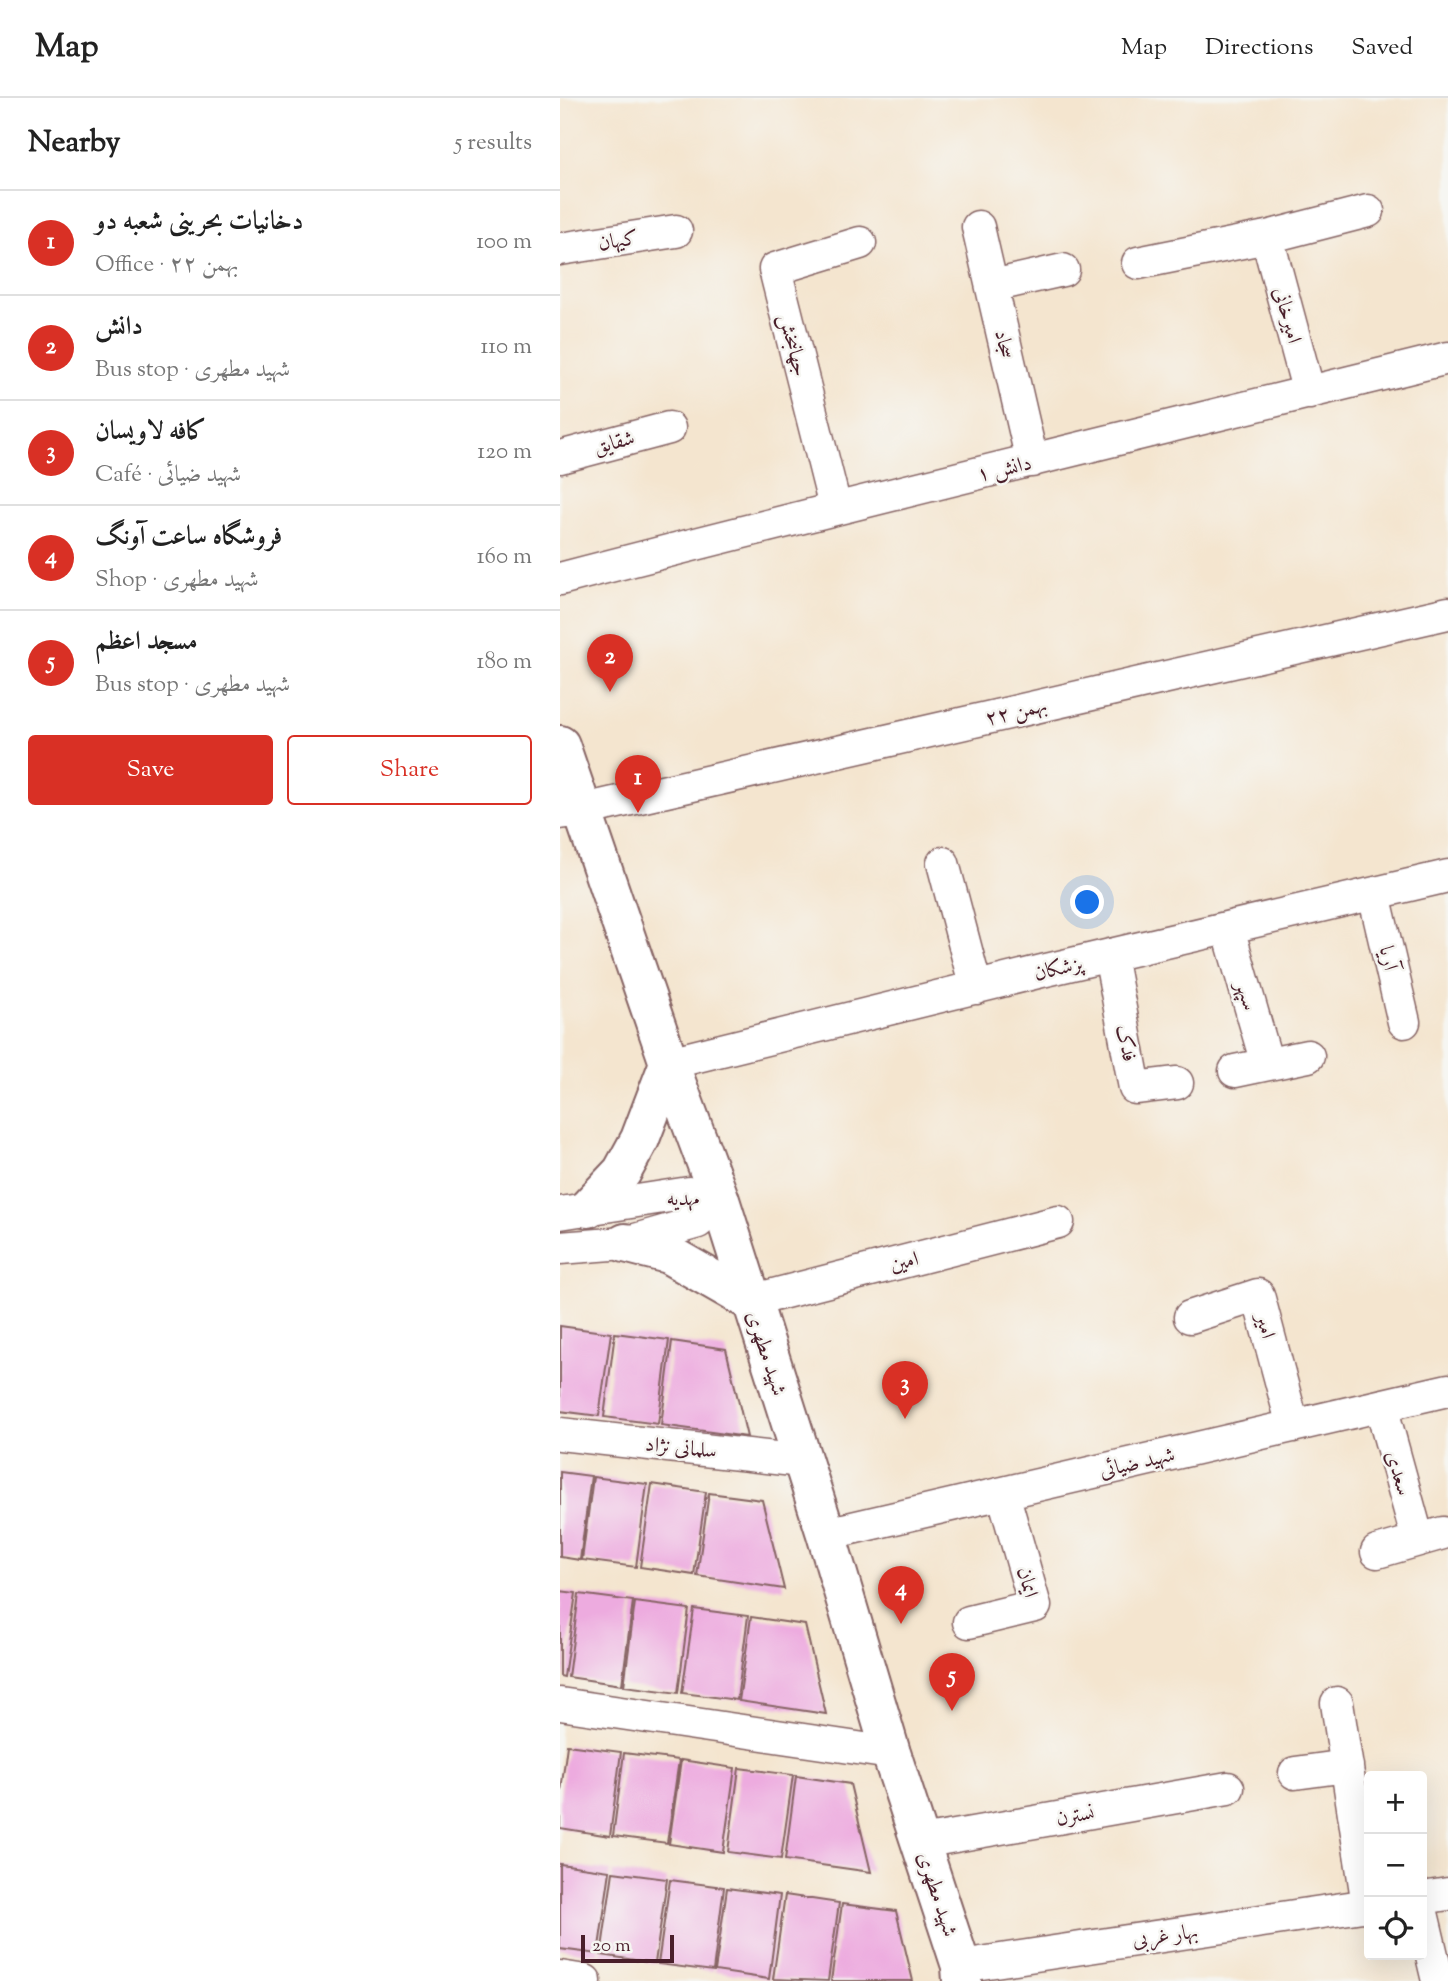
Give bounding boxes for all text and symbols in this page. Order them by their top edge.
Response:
text: Map [35,24,99,72]
text: Map [1121,31,1167,65]
text: Directions [1205,31,1313,65]
text: Saved [1351,31,1413,65]
text: Nearby [28,122,120,165]
text: 5 results [455,127,532,160]
text: دخانیات بحرینی شعبه دو [95,204,303,241]
street label: کیهان [596,224,641,260]
text: 1 [47,226,55,259]
text: 100 m [476,226,532,259]
text: Office · ۲۲ بهمن [95,249,239,282]
street label: امیرخانی [1264,284,1308,347]
text: دانش [95,309,143,346]
street label: جهانبخش [770,311,814,380]
street label: سجاد [985,327,1021,362]
text: 2 [46,331,56,364]
text: 110 m [481,331,532,364]
text: Bus stop · شهید مطهری [95,354,290,387]
text: کافه لاویسان [95,414,207,451]
street label: شقایق [591,424,638,464]
text: 3 [46,436,56,469]
text: 120 m [477,436,532,469]
street label: دانش ۱ [974,449,1035,491]
text: Café · شهید ضیائی [95,459,241,492]
text: فروشگاه ساعت آونگ [95,519,283,556]
text: 4 [45,541,57,574]
text: 160 m [477,541,532,574]
text: Shop · شهید مطهری [95,564,259,597]
text: مسجد اعظم [95,624,198,661]
pin: 2 [587,634,633,692]
text: 5 [47,646,55,679]
text: 180 m [477,646,532,679]
text: Bus stop · شهید مطهری [95,669,290,702]
street label: ۲۲ بهمن [982,691,1050,735]
button: Save [28,735,273,805]
button: Share [287,735,532,805]
pin: 1 [615,755,661,813]
your location [1070,885,1104,919]
street label: آریا [1370,943,1405,976]
street label: پزشکان [1031,949,1088,990]
street label: سپهر [1226,977,1263,1015]
street label: فدک [1107,1022,1143,1065]
street label: مهدیه [667,1185,699,1215]
street label: امین [887,1245,922,1281]
street label: شهید مطهری [737,1307,793,1400]
street label: امیر [1246,1309,1282,1342]
pin: 3 [882,1361,928,1419]
street label: سلمانی نژاد [643,1430,718,1468]
street label: شهید ضیائی [1097,1441,1178,1487]
street label: سعدی [1376,1448,1418,1500]
street label: ایمان [1008,1564,1045,1601]
pin: 4 [878,1566,924,1624]
pin: 5 [929,1653,975,1711]
map controls [1364,1771,1427,1960]
button: + [1364,1771,1427,1834]
street label: نسترن [1054,1799,1097,1835]
button: − [1364,1834,1427,1897]
street label: شهید مطهری [908,1848,964,1941]
button: locate [1364,1897,1427,1960]
street label: بهار غربی [1130,1918,1200,1956]
scale bar [581,1932,674,1964]
text: 20 m [592,1933,631,1960]

